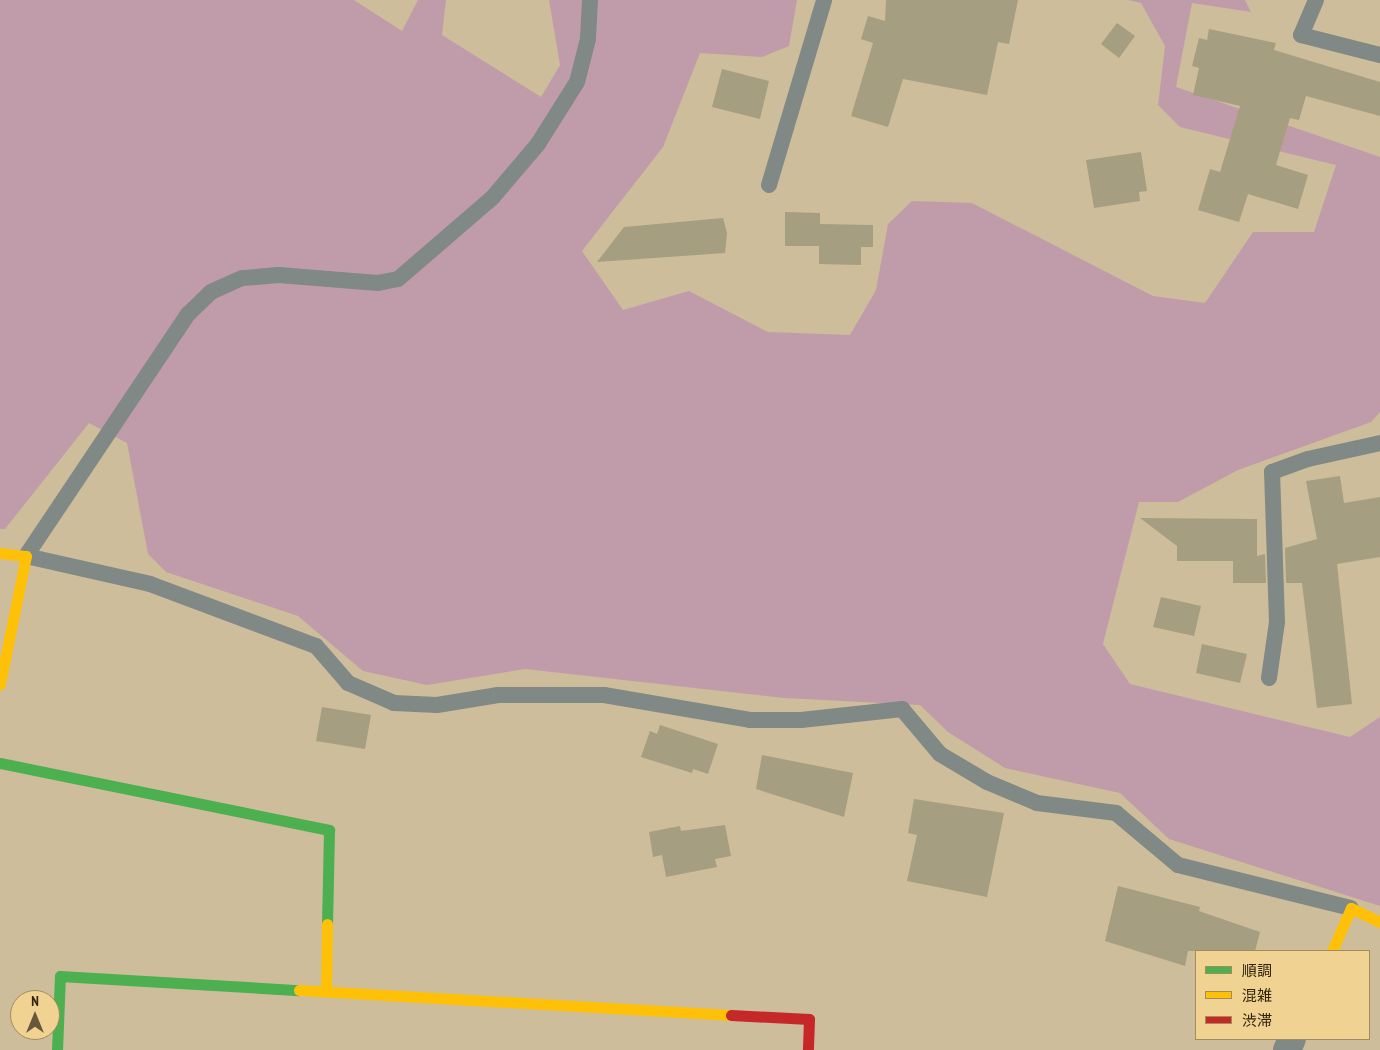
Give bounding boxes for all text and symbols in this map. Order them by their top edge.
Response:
legend [1195,950,1370,1040]
text: 順調 [1242,961,1272,980]
text: 混雑 [1242,986,1272,1005]
north arrow [10,990,60,1040]
text: N [31,992,39,1010]
text: 渋滞 [1242,1011,1272,1030]

